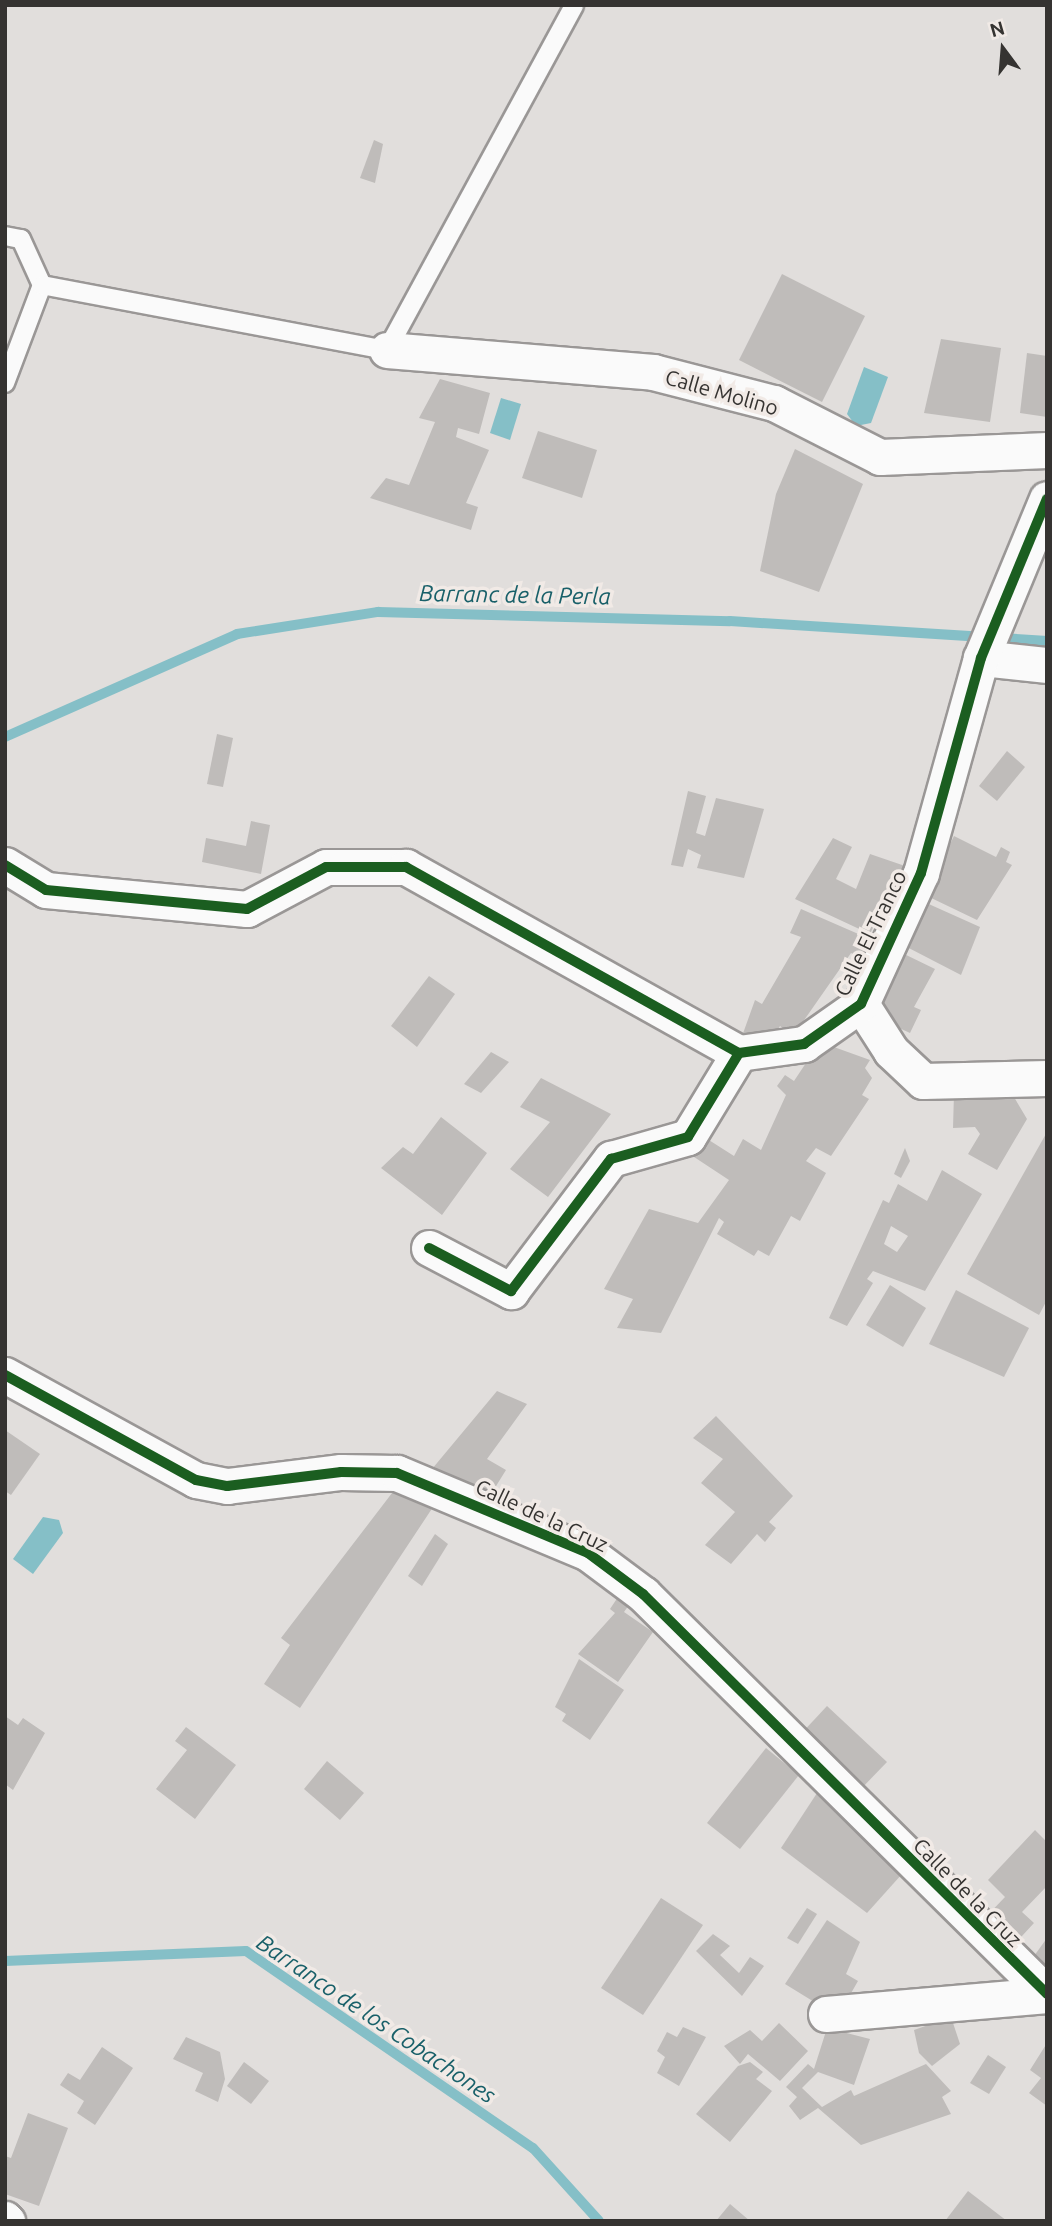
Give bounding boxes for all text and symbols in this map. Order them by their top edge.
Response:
north arrow [968,14,1038,84]
text: N [987,16,1007,41]
street label: Calle Molino [663,364,781,420]
water label: Barranc de la Perla [419,580,611,610]
street label: Calle El Tranco [829,866,911,1000]
street label: Calle de la Cruz [472,1473,612,1557]
street label: Calle de la Cruz [908,1832,1028,1952]
water label: Barranco de los Cobachones [251,1929,501,2109]

